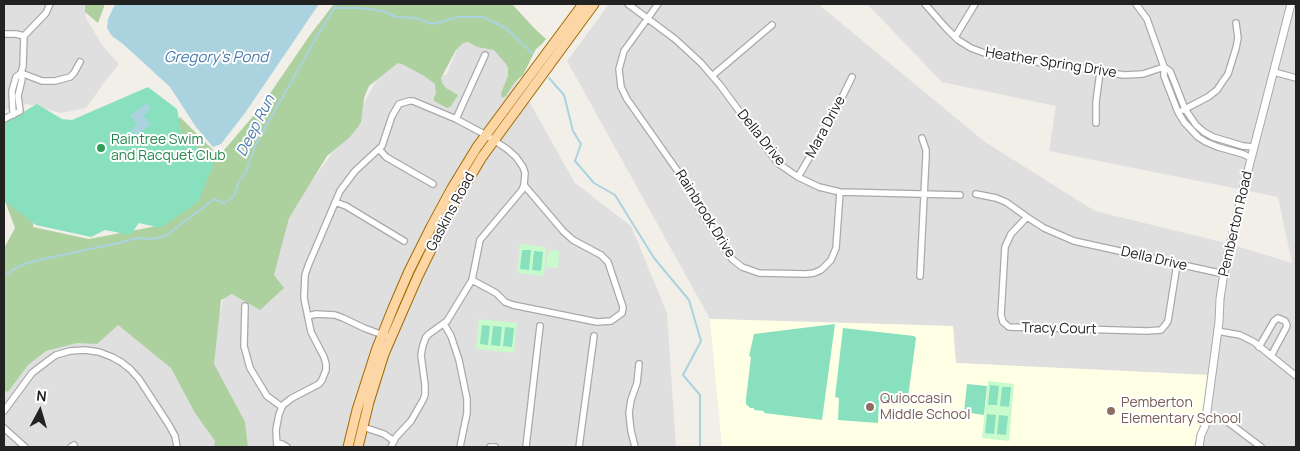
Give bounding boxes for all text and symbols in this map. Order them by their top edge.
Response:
street label: Heather Spring Drive [984,44,1118,82]
water label: Gregory's Pond [164,49,268,67]
water label: Deep Run [233,92,279,160]
street label: Mara Drive [803,93,849,161]
street label: Della Drive [733,107,789,169]
place label: Raintree Swim and Racquet Club [111,132,226,164]
marker: Raintree Swim and Racquet Club [95,142,107,154]
street label: Rainbrook Drive [671,167,739,261]
street label: Gaskins Road [423,170,479,254]
street label: Pemberton Road [1216,170,1256,278]
street label: Della Drive [1119,243,1189,275]
street label: Tracy Court [1021,320,1097,338]
north arrow [15,386,65,436]
text: N [36,386,48,406]
place label: Quioccasin Middle School [880,391,970,424]
place label: Pemberton Elementary School [1121,395,1241,428]
marker: Quioccasin Middle School [864,401,876,413]
marker: Pemberton Elementary School [1105,405,1117,417]

